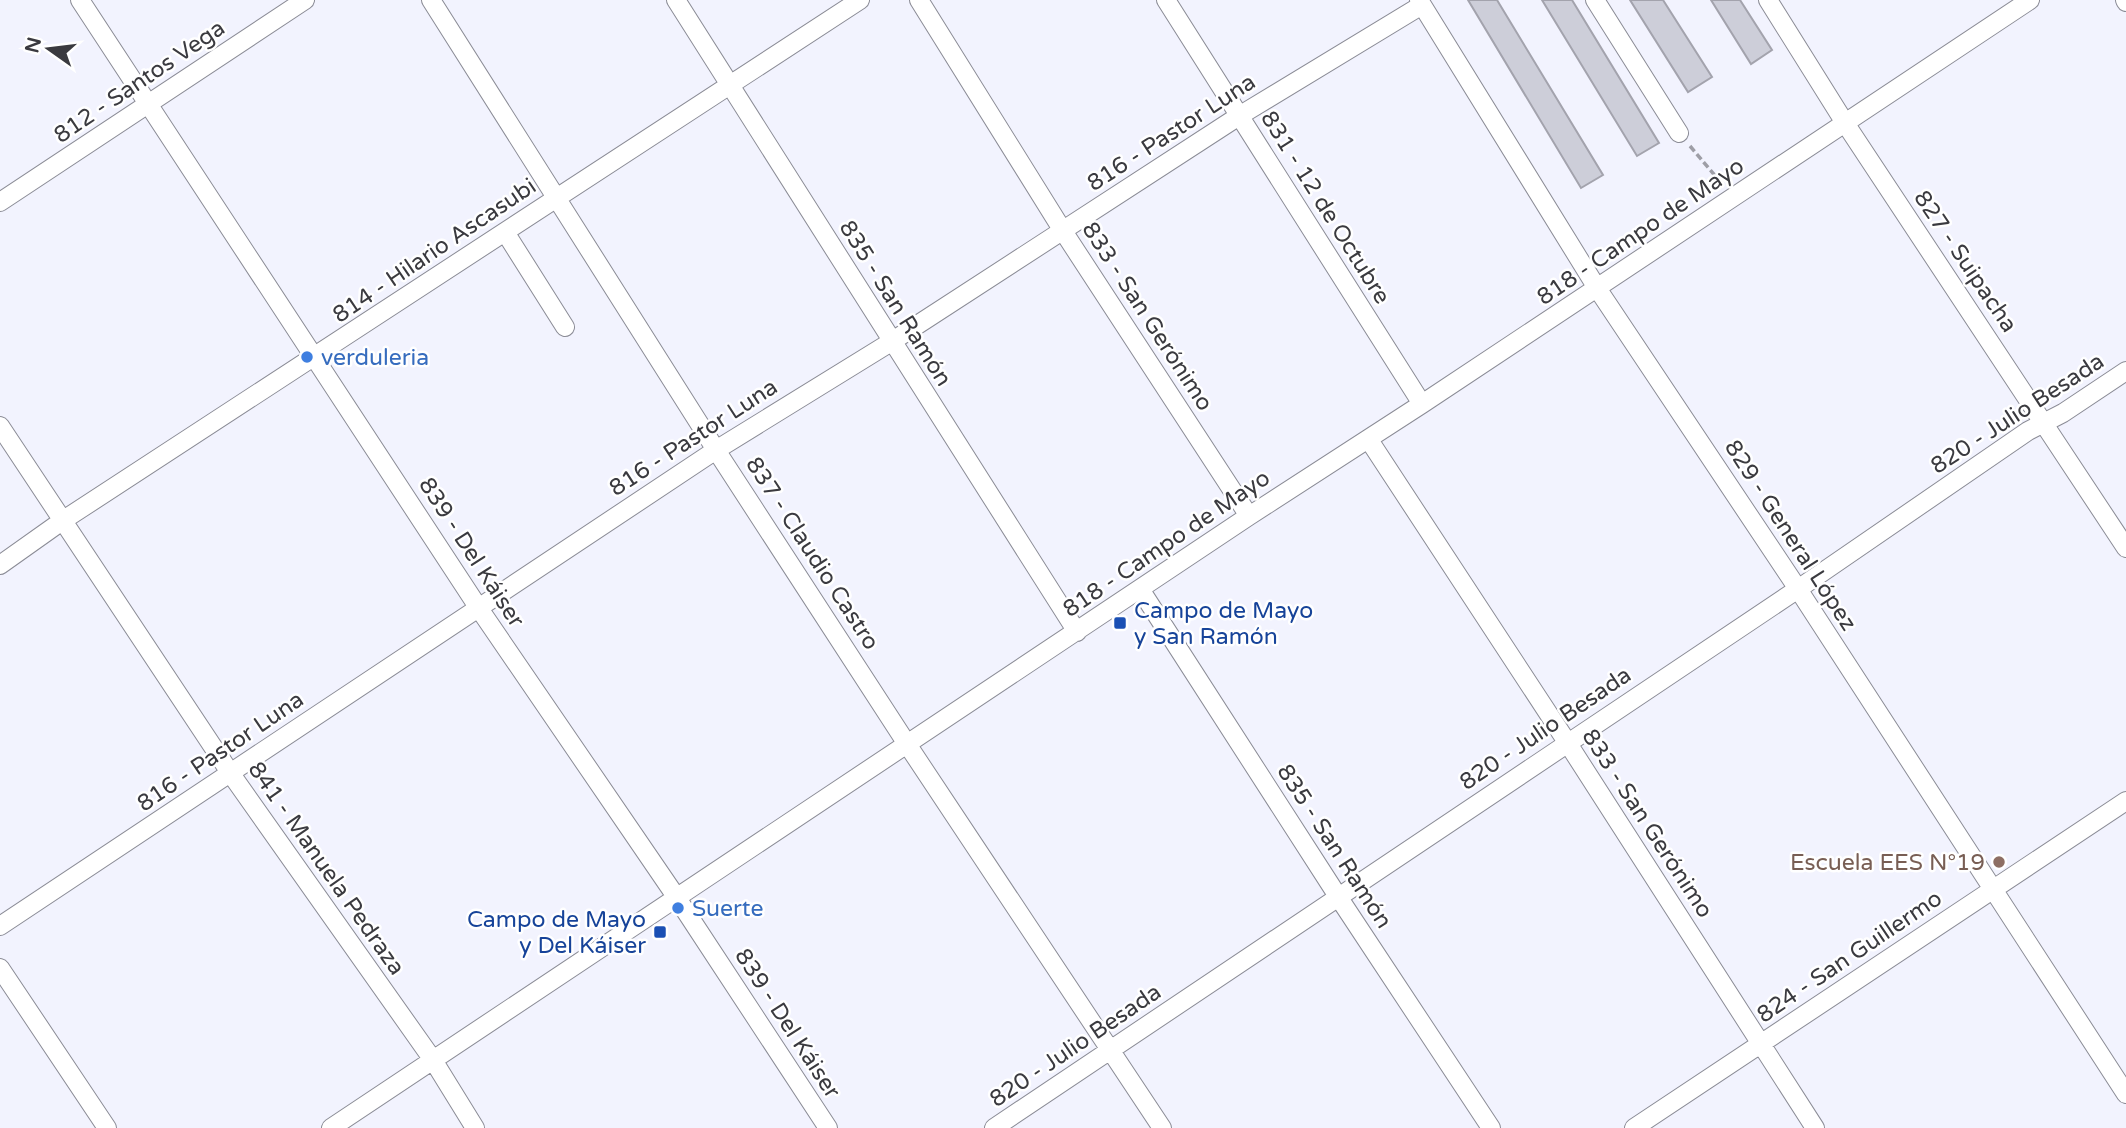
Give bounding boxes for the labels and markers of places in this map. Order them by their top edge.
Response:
place label: verduleria [321,344,429,372]
marker: verduleria [299,349,315,365]
place label: Campo de Mayo y San Ramón [1134,597,1313,651]
marker: Campo de Mayo y San Ramón [1112,615,1128,631]
place label: Escuela EES N°19 [1790,849,1985,877]
marker: Escuela EES N°19 [1991,854,2007,870]
place label: Suerte [692,895,763,923]
marker: Suerte [670,900,686,916]
place label: Campo de Mayo y Del Káiser [467,906,646,960]
marker: Campo de Mayo y Del Káiser [652,924,668,940]

